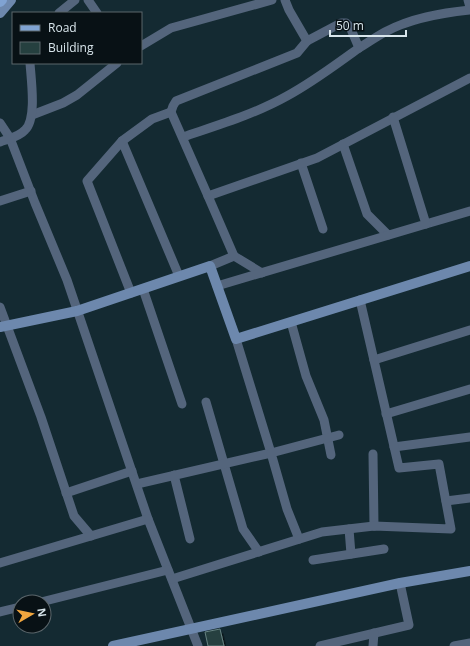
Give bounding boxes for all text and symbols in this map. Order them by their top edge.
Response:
legend [12,12,142,64]
scale bar [330,12,406,38]
text: 50 m [336,17,364,34]
text: Road [48,19,77,36]
text: Building [48,39,94,56]
north arrow [12,594,52,634]
text: N [34,607,50,618]

